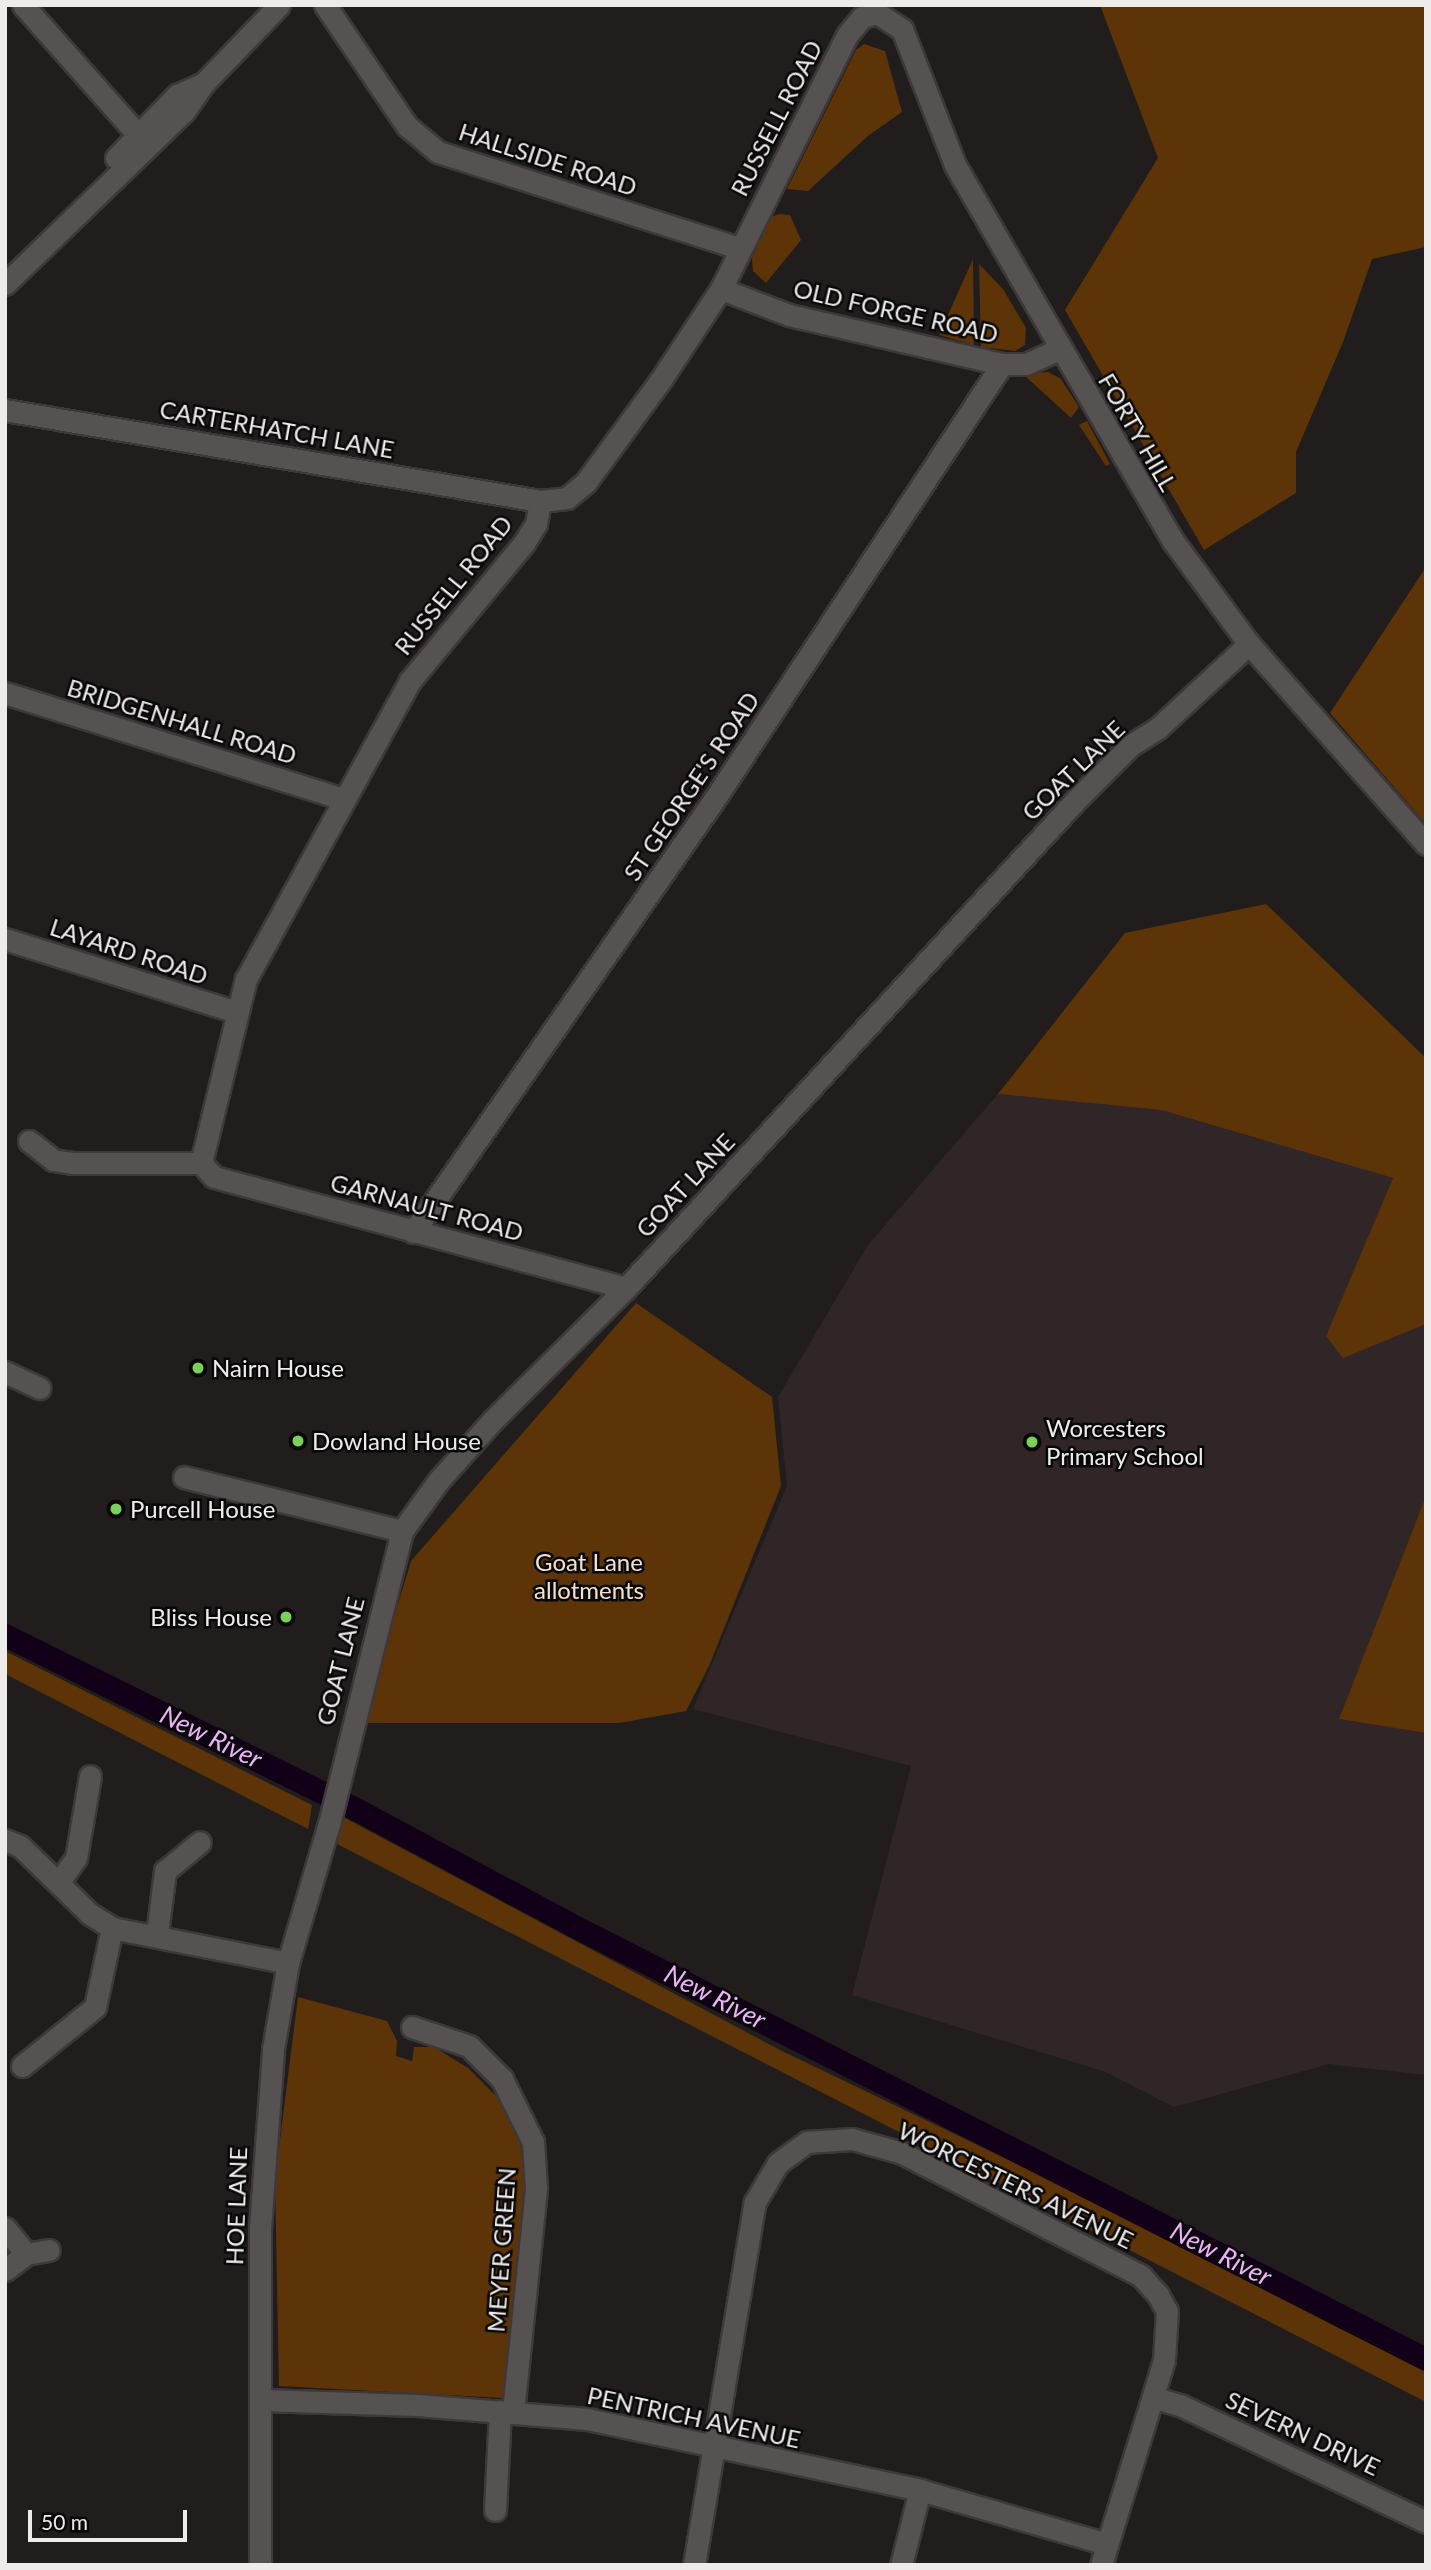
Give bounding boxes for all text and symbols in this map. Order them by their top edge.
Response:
street label: RUSSELL ROAD [724,35,828,201]
street label: HALLSIDE ROAD [455,117,641,201]
street label: OLD FORGE ROAD [791,273,1001,349]
street label: FORTY HILL [1093,368,1183,496]
street label: CARTERHATCH LANE [158,394,396,464]
street label: RUSSELL ROAD [388,509,518,661]
street label: BRIDGENHALL ROAD [64,672,300,770]
street label: ST GEORGE'S ROAD [617,686,765,886]
street label: GOAT LANE [1016,714,1130,826]
street label: LAYARD ROAD [47,912,211,990]
street label: GOAT LANE [629,1127,741,1243]
street label: GARNAULT ROAD [327,1167,527,1247]
place label: Nairn House [212,1354,344,1382]
marker: Nairn House [190,1360,206,1376]
place label: Worcesters Primary School [1046,1414,1204,1470]
place label: Dowland House [312,1427,481,1455]
marker: Dowland House [290,1433,306,1449]
marker: Worcesters Primary School [1024,1434,1040,1450]
place label: Purcell House [130,1495,275,1523]
marker: Purcell House [108,1501,124,1517]
park label: Goat Lane allotments [534,1548,644,1604]
street label: GOAT LANE [310,1594,370,1728]
place label: Bliss House [150,1603,272,1631]
marker: Bliss House [278,1609,294,1625]
water label: New River [155,1699,267,1775]
water label: New River [659,1958,771,2036]
street label: WORCESTERS AVENUE [893,2115,1139,2255]
street label: HOE LANE [220,2146,252,2266]
street label: MEYER GREEN [481,2167,521,2333]
water label: New River [1165,2215,1277,2293]
street label: PENTRICH AVENUE [584,2380,804,2454]
street label: SEVERN DRIVE [1221,2385,1385,2481]
scale bar [32,2496,191,2540]
text: 50 m [41,2509,88,2534]

